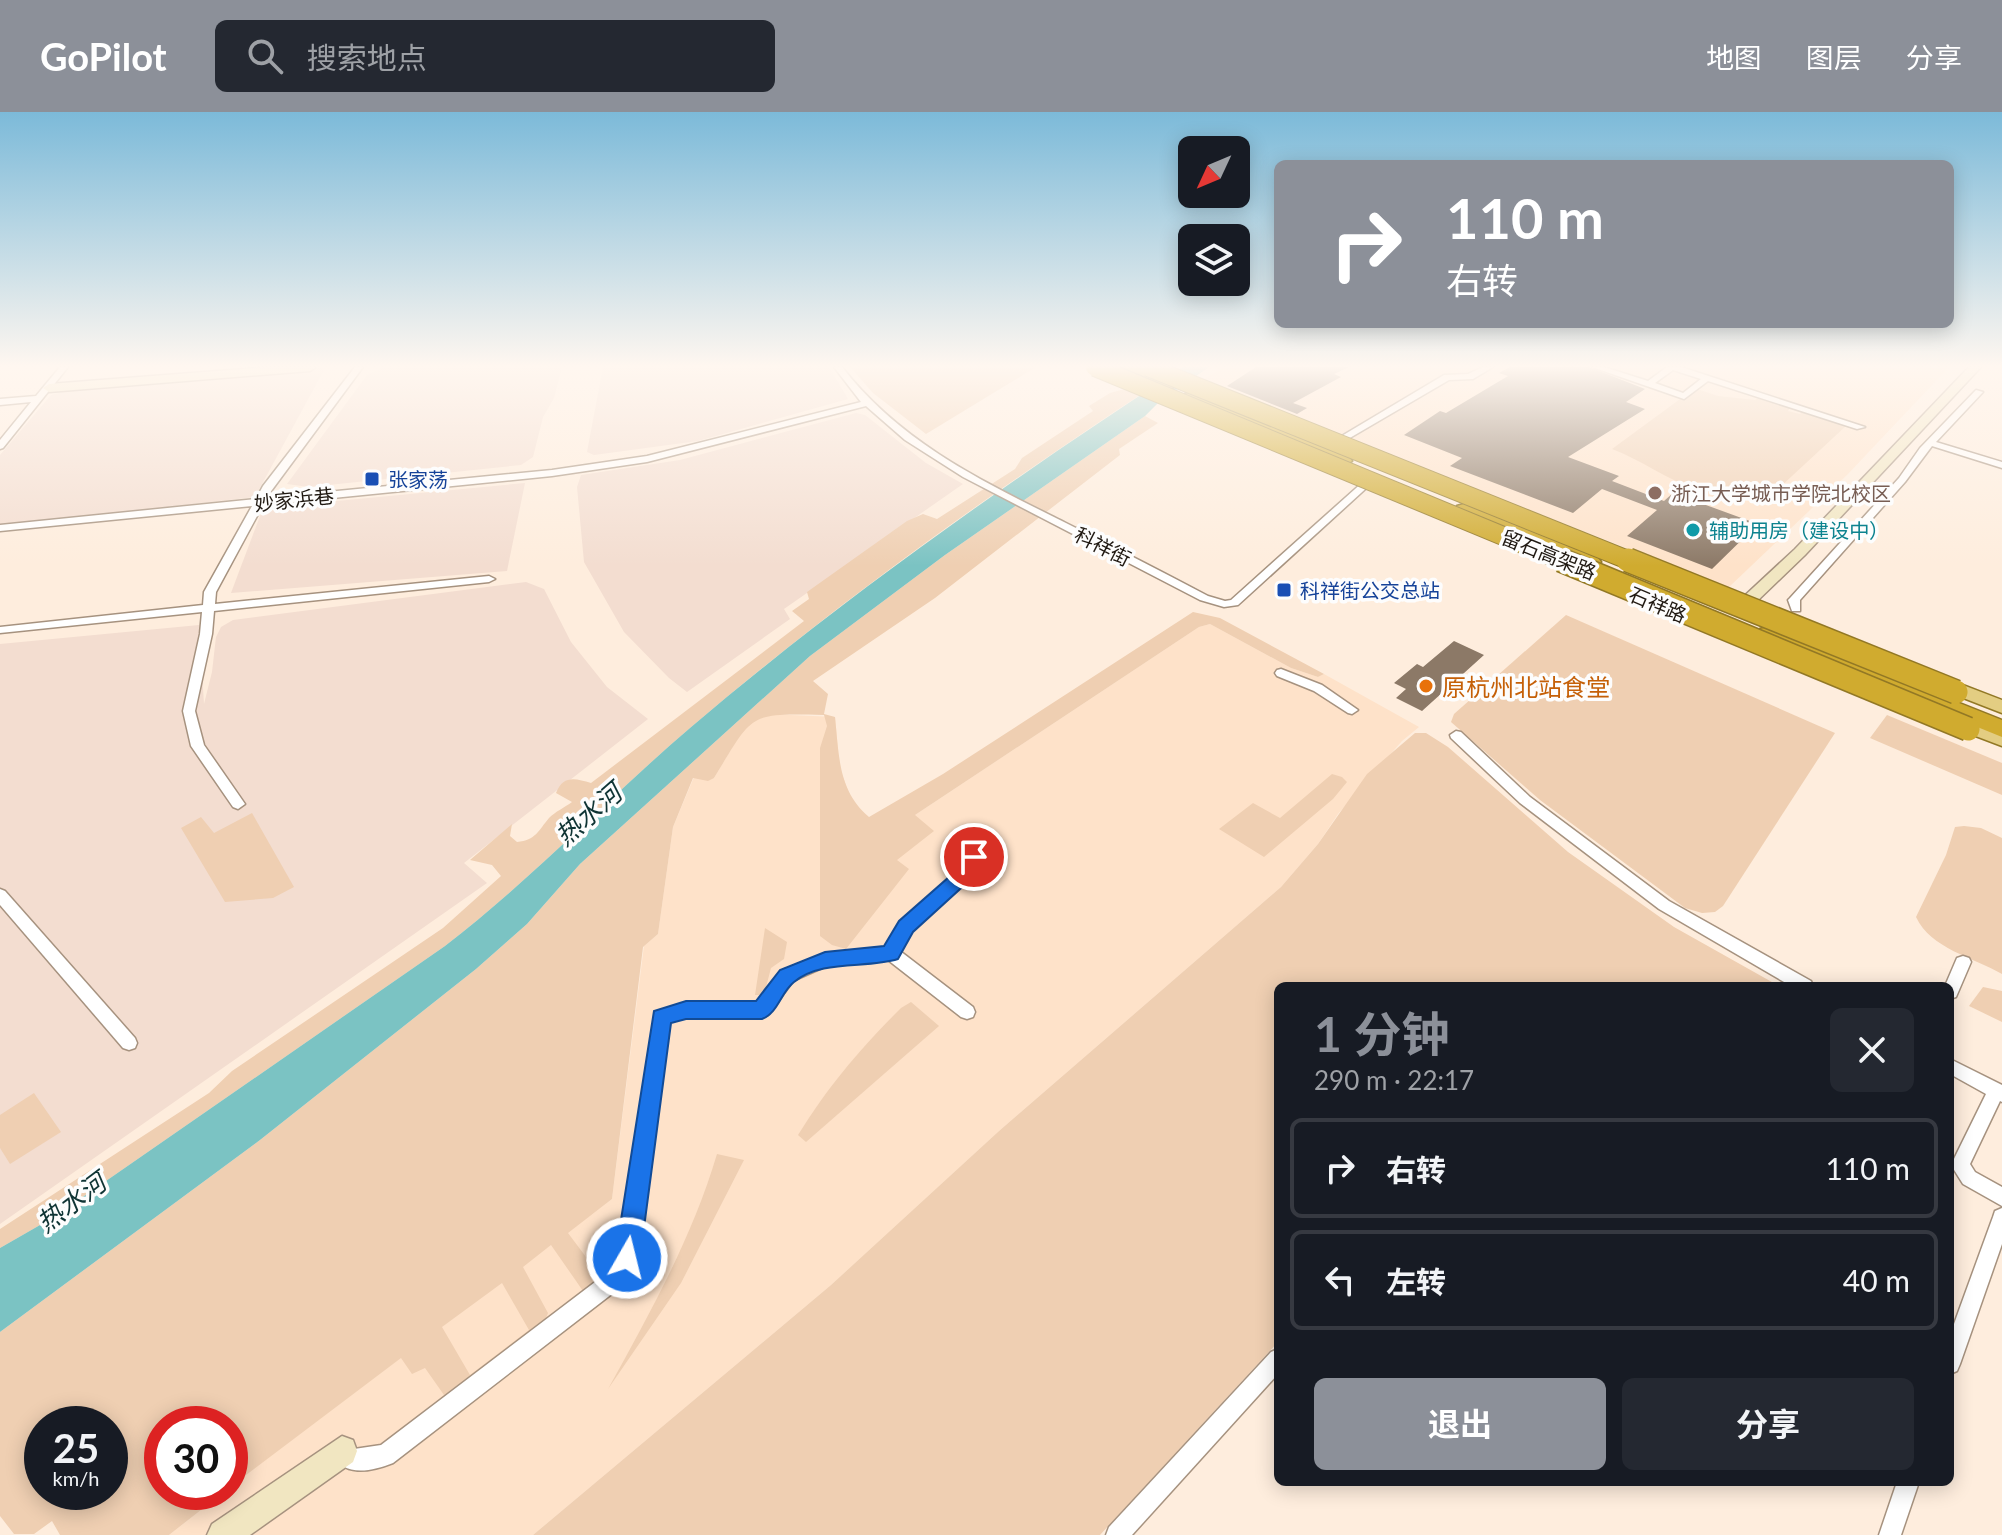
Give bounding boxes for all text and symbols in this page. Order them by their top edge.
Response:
search box [215,20,775,92]
text: GoPilot [40,33,167,79]
icon: search [243,34,287,78]
text: 搜索地点 [307,39,427,75]
text: 地图 [1706,40,1762,74]
text: 图层 [1806,40,1862,74]
text: 分享 [1906,40,1962,74]
north arrow [1178,136,1250,208]
map controls [1178,136,1250,296]
text: 110 m [1446,184,1604,251]
icon: right [1314,192,1418,296]
button: layers [1178,224,1250,296]
text: 右转 [1446,258,1518,302]
place label: 张家荡 [388,467,448,491]
marker: 张家荡 [363,470,381,488]
place label: 浙江大学城市学院北校区 [1671,481,1891,505]
street label: 妙家浜巷 [253,483,335,515]
marker: 浙江大学城市学院北校区 [1646,484,1664,502]
place label: 辅助用房（建设中） [1709,518,1889,542]
marker: 辅助用房（建设中） [1684,521,1702,539]
street label: 科祥街 [1071,522,1135,570]
street label: 留石高架路 [1498,524,1600,584]
place label: 科祥街公交总站 [1300,578,1440,602]
marker: 科祥街公交总站 [1275,581,1293,599]
street label: 石祥路 [1626,581,1690,627]
place label: 原杭州北站食堂 [1442,672,1610,701]
marker: 原杭州北站食堂 [1417,677,1435,695]
water label: 热水河 [548,773,632,852]
pin [940,823,1008,891]
icon: arrive [952,835,996,879]
text: 1 分钟 [1314,1005,1450,1062]
button: close [1830,1008,1914,1092]
text: 290 m · 22:17 [1314,1064,1474,1096]
icon: right [1318,1146,1362,1190]
text: 110 m [1825,1150,1910,1186]
text: 右转 [1386,1151,1446,1187]
water label: 热水河 [30,1163,116,1238]
position arrow [585,1216,669,1300]
icon: left [1318,1258,1362,1302]
text: 40 m [1843,1262,1910,1298]
text: 左转 [1386,1263,1446,1299]
button: 退出 [1314,1378,1606,1470]
button: 分享 [1622,1378,1914,1470]
speed limit sign: 30 [144,1406,248,1510]
text: 25 [53,1424,99,1472]
text: km/h [53,1466,99,1490]

